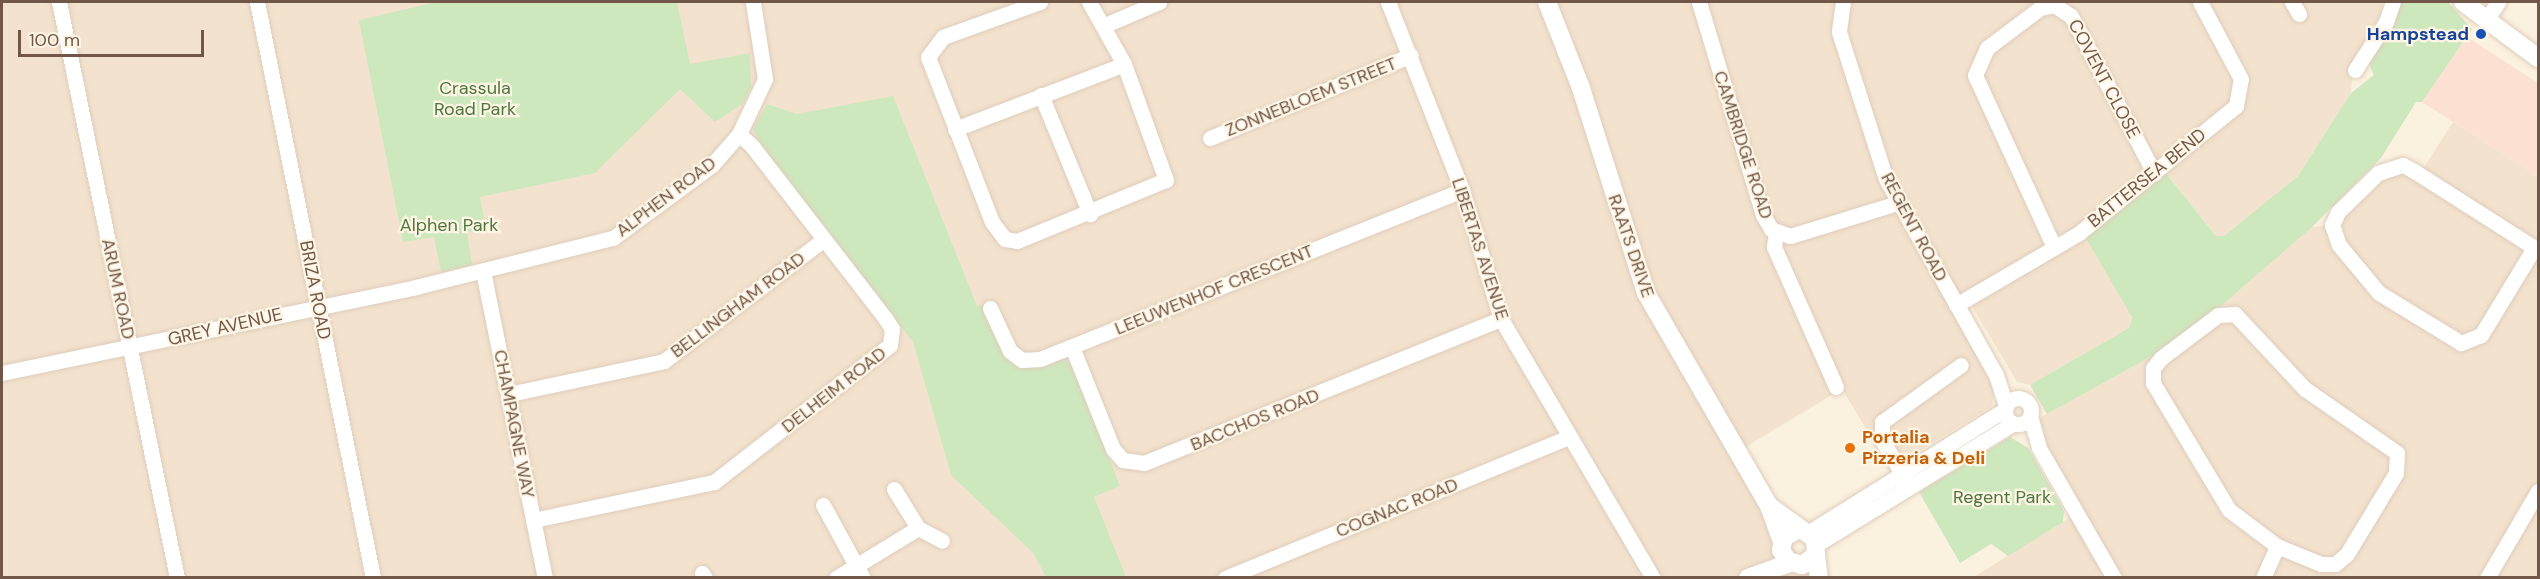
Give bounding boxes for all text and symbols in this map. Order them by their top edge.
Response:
street label: COVENT CLOSE [2064,16,2144,142]
scale bar [21,18,207,56]
place label: Hampstead [2367,23,2469,45]
marker: Hampstead [2474,27,2488,41]
text: 100 m [29,28,80,52]
street label: ZONNEBLOEM STREET [1222,53,1400,141]
street label: CAMBRIDGE ROAD [1709,68,1777,222]
park label: Crassula Road Park [434,78,516,121]
street label: BATTERSEA BEND [2084,124,2210,232]
street label: ALPHEN ROAD [612,152,720,242]
street label: REGENT ROAD [1876,169,1952,285]
street label: LIBERTAS AVENUE [1447,175,1513,323]
street label: RAATS DRIVE [1603,192,1659,300]
park label: Alphen Park [400,214,498,236]
street label: ARUM ROAD [97,237,139,341]
street label: BRIZA ROAD [295,239,335,341]
street label: LEEUWENHOF CRESCENT [1112,240,1316,340]
street label: BELLINGHAM ROAD [667,247,809,363]
street label: GREY AVENUE [166,303,284,351]
street label: DELHEIM ROAD [777,342,891,438]
street label: CHAMPAGNE WAY [489,348,539,500]
street label: BACCHOS ROAD [1187,384,1323,456]
place label: Portalia Pizzeria & Deli [1862,427,1985,470]
marker: Portalia Pizzeria & Deli [1843,441,1857,455]
street label: COGNAC ROAD [1333,474,1461,542]
park label: Regent Park [1953,486,2051,508]

